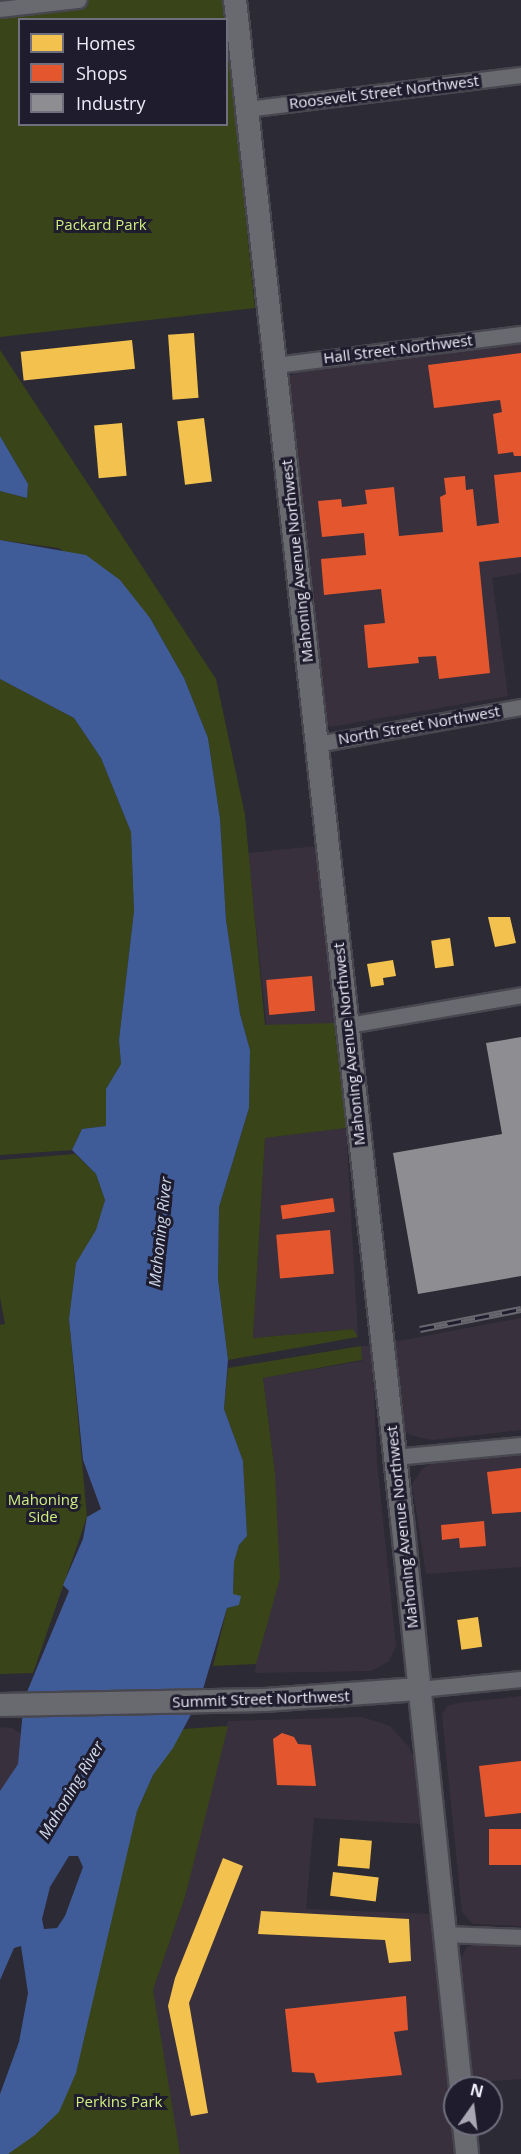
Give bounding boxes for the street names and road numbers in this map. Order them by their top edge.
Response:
street label: Roosevelt Street Northwest [288,71,480,113]
street label: Hall Street Northwest [322,331,474,367]
street label: Mahoning Avenue Northwest [277,459,317,663]
street label: North Street Northwest [337,702,501,748]
street label: Mahoning Avenue Northwest [329,942,369,1146]
street label: Mahoning Avenue Northwest [382,1425,422,1629]
street label: Summit Street Northwest [172,1687,350,1711]

